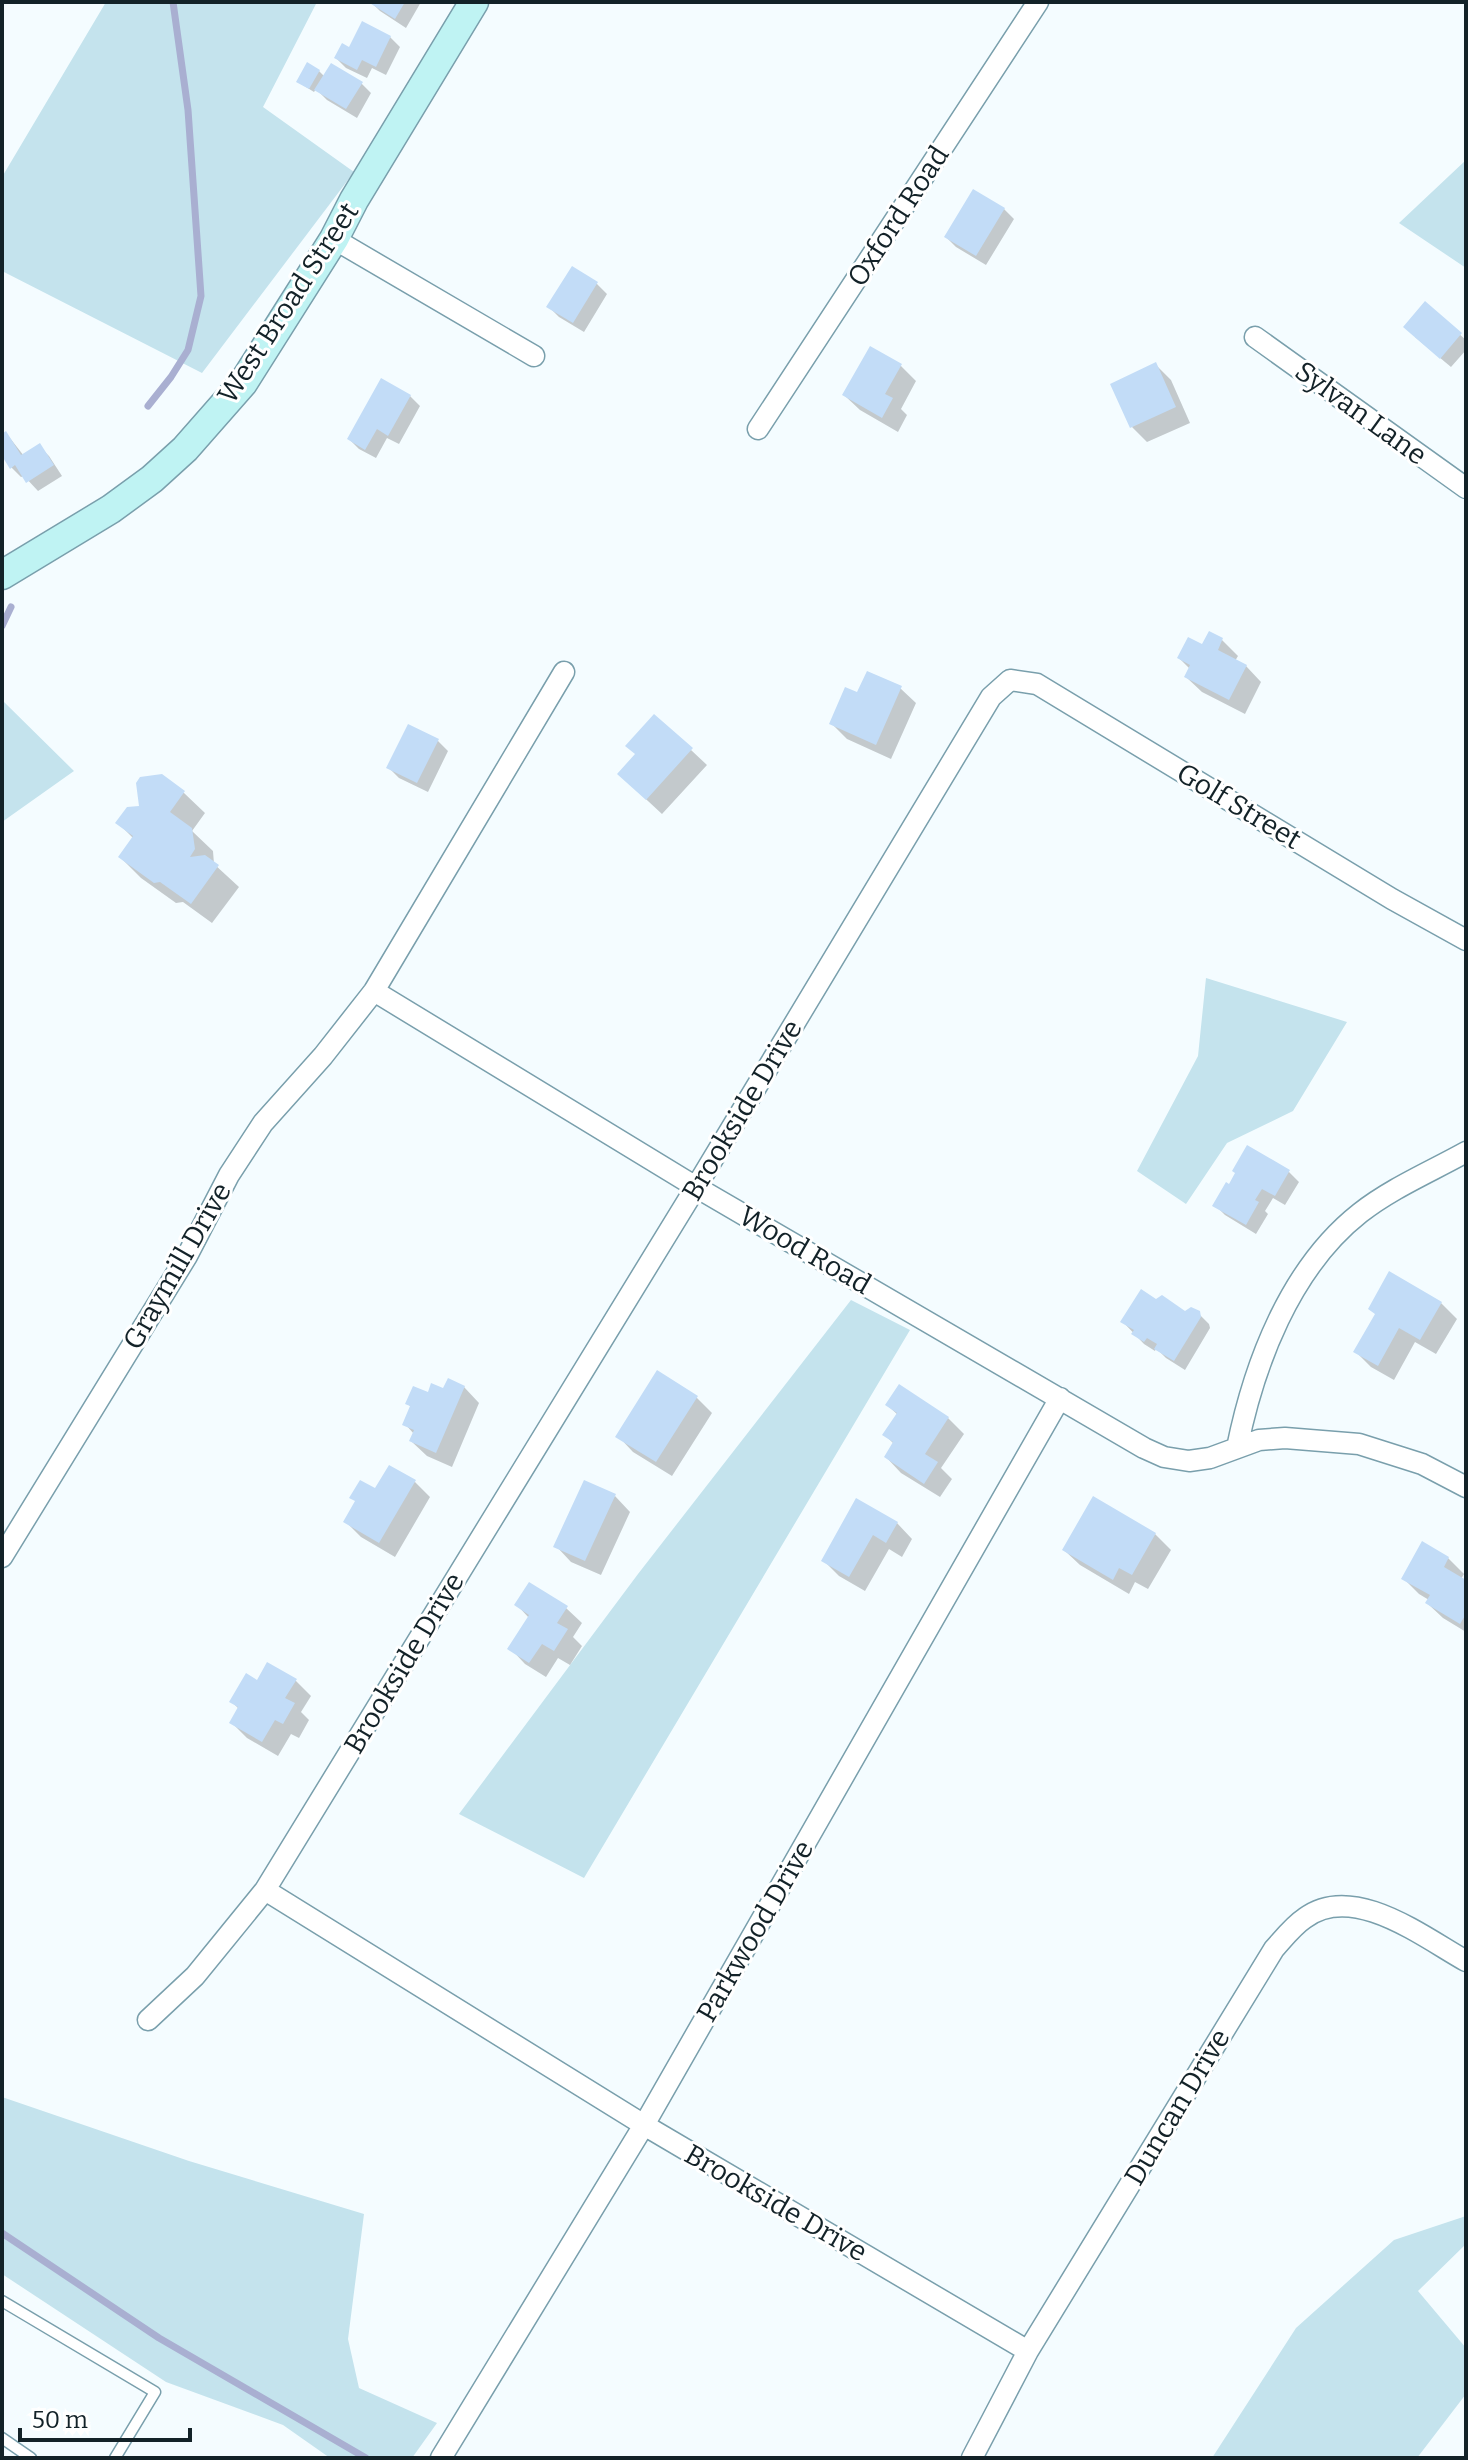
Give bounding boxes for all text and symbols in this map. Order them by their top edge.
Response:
street label: Oxford Road [840,140,956,292]
street label: West Broad Street [211,196,365,410]
street label: Sylvan Lane [1289,354,1433,472]
street label: Golf Street [1171,756,1307,856]
street label: Brookside Drive [675,1014,809,1206]
street label: Graymill Drive [116,1177,238,1355]
street label: Wood Road [733,1199,877,1301]
street label: Brookside Drive [337,1567,471,1759]
street label: Parkwood Drive [690,1834,820,2028]
street label: Duncan Drive [1117,2023,1237,2191]
street label: Brookside Drive [679,2138,873,2268]
scale bar [20,2392,190,2442]
text: 50 m [32,2406,88,2434]

